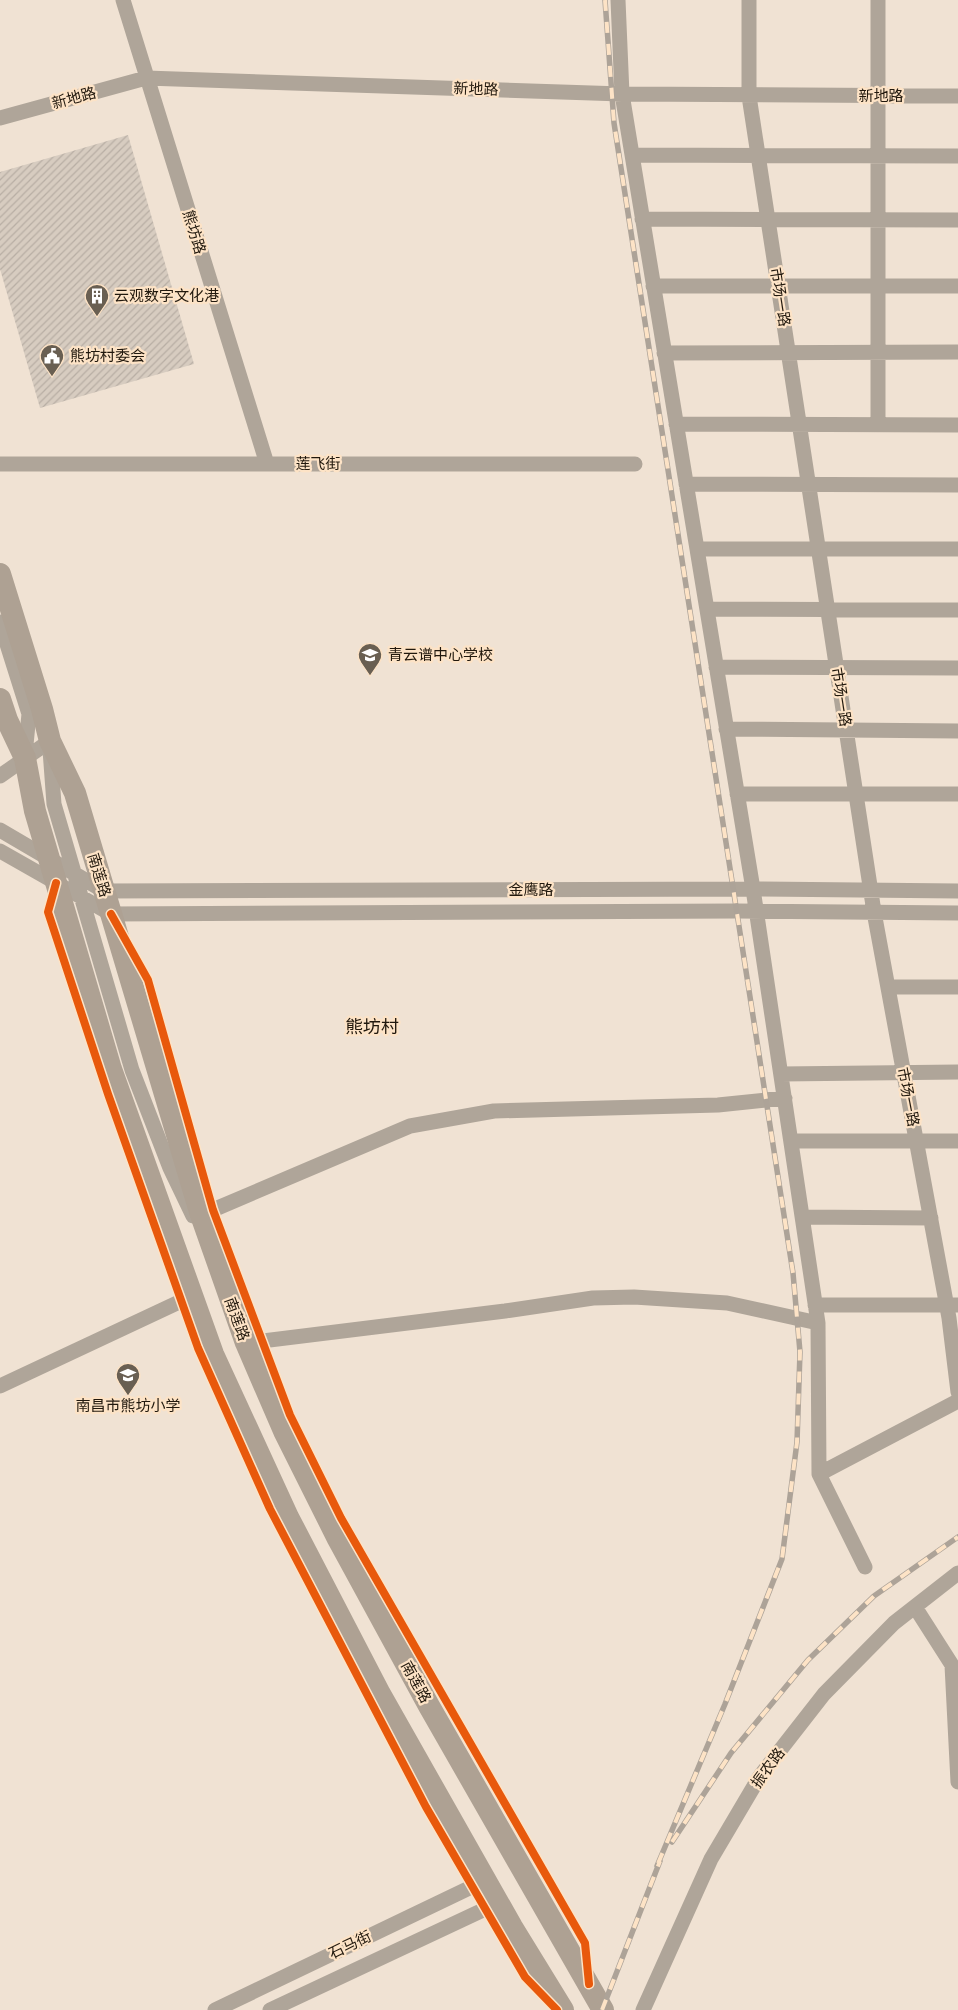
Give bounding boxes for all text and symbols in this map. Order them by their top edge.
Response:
street label: 新地路 [453,79,499,99]
street label: 新地路 [50,83,98,113]
street label: 新地路 [858,87,904,105]
street label: 熊坊路 [179,208,209,256]
street label: 市场一路 [766,266,794,328]
building icon: 云观数字文化港 [84,283,110,317]
place label: 云观数字文化港 [114,287,219,305]
public building icon: 熊坊村委会 [39,343,65,377]
place label: 熊坊村委会 [70,347,145,365]
street label: 莲飞街 [295,455,341,473]
school or university icon: 青云谱中心学校 [357,642,383,676]
place label: 青云谱中心学校 [388,646,493,664]
street label: 市场一路 [827,666,855,728]
street label: 南莲路 [84,851,114,899]
street label: 金鹰路 [508,881,554,899]
district label: 熊坊村 [345,1016,399,1038]
street label: 市场一路 [893,1066,923,1128]
street label: 南莲路 [221,1295,253,1343]
school or university icon: 南昌市熊坊小学 [115,1362,141,1396]
place label: 南昌市熊坊小学 [75,1397,181,1415]
street label: 南莲路 [397,1658,435,1706]
street label: 振农路 [747,1745,789,1791]
street label: 石马街 [326,1927,374,1963]

